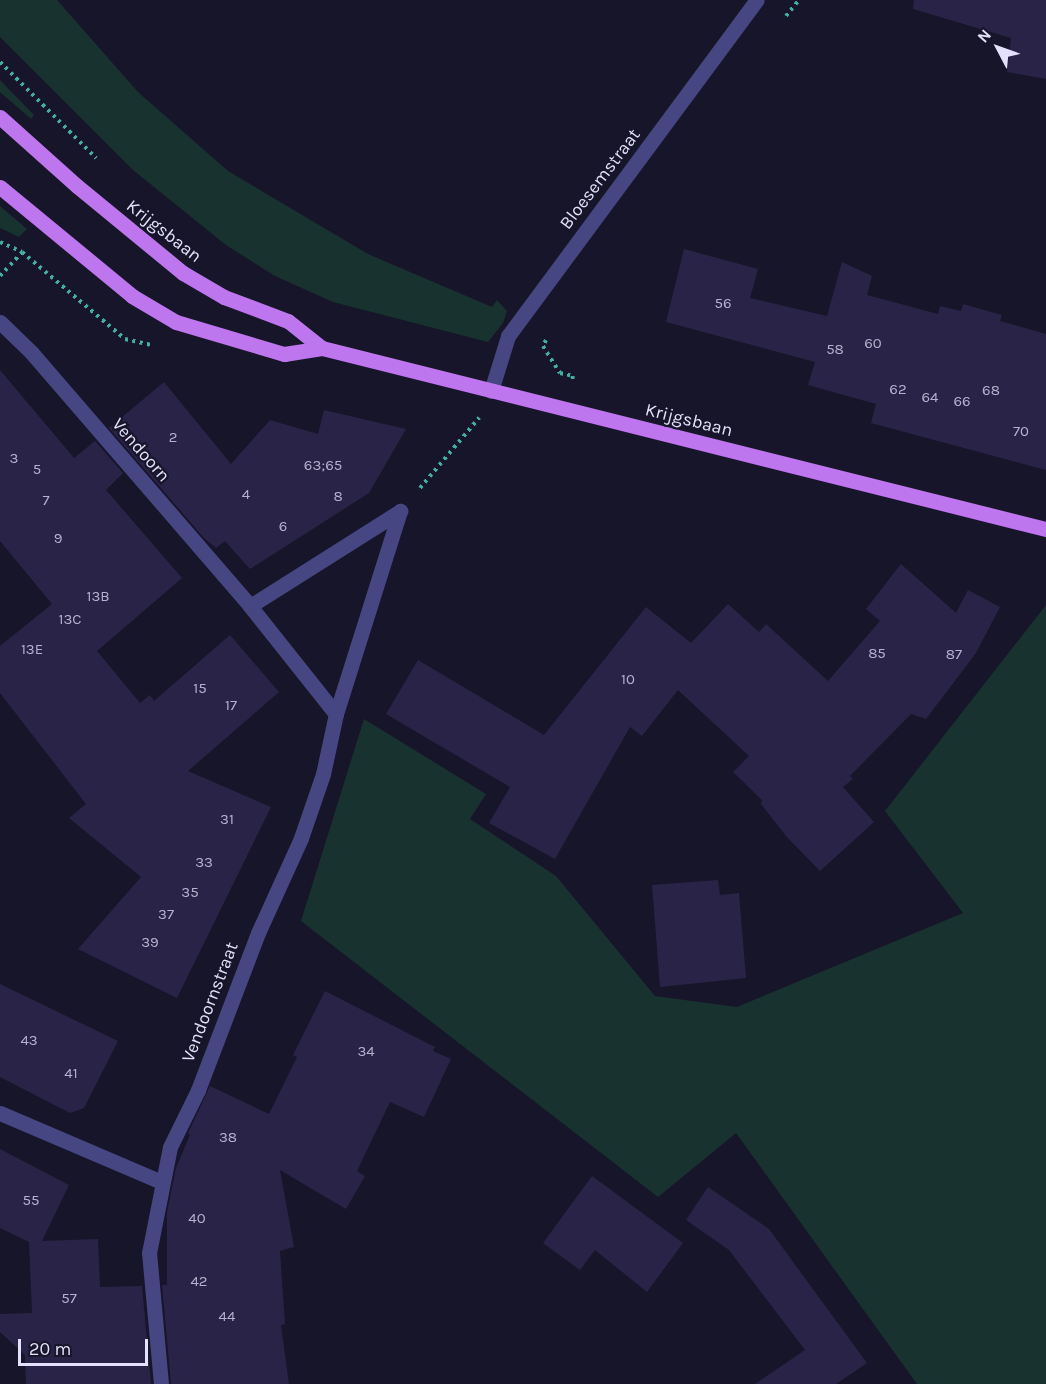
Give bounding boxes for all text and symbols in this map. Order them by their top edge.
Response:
north arrow [968,18,1028,78]
text: N [973,25,995,46]
street label: Bloesemstraat [555,125,645,233]
street label: Krijgsbaan [122,195,206,267]
house number: 56 [714,295,732,313]
house number: 60 [864,335,882,353]
house number: 58 [826,341,844,359]
house number: 62 [889,381,907,399]
house number: 68 [982,382,1000,400]
house number: 64 [922,389,938,407]
house number: 66 [953,393,971,411]
street label: Krijgsbaan [643,399,735,441]
street label: Vendoorn [107,414,175,486]
house number: 70 [1013,423,1029,441]
house number: 2 [169,429,177,447]
house number: 3 [10,450,18,468]
house number: 63;65 [304,457,342,475]
house number: 5 [33,461,41,479]
house number: 4 [242,486,250,504]
house number: 8 [333,488,343,506]
house number: 7 [42,492,50,510]
house number: 6 [279,518,287,536]
house number: 9 [54,530,62,548]
house number: 13B [86,588,110,606]
house number: 13C [58,611,82,629]
house number: 13E [21,641,43,659]
house number: 85 [868,645,886,663]
house number: 87 [946,646,962,664]
house number: 10 [621,671,635,689]
house number: 15 [193,680,207,698]
house number: 17 [225,697,237,715]
house number: 31 [220,811,234,829]
house number: 33 [195,854,213,872]
house number: 35 [181,884,199,902]
house number: 37 [158,906,174,924]
house number: 39 [141,934,159,952]
street label: Vendoornstraat [177,939,243,1065]
house number: 43 [20,1032,38,1050]
house number: 34 [357,1043,375,1061]
house number: 41 [64,1065,78,1083]
house number: 38 [219,1129,237,1147]
house number: 55 [23,1192,39,1210]
house number: 40 [188,1210,206,1228]
house number: 42 [190,1273,208,1291]
house number: 57 [61,1290,77,1308]
house number: 44 [219,1308,235,1326]
scale bar [21,1327,152,1365]
text: 20 m [29,1338,71,1360]

